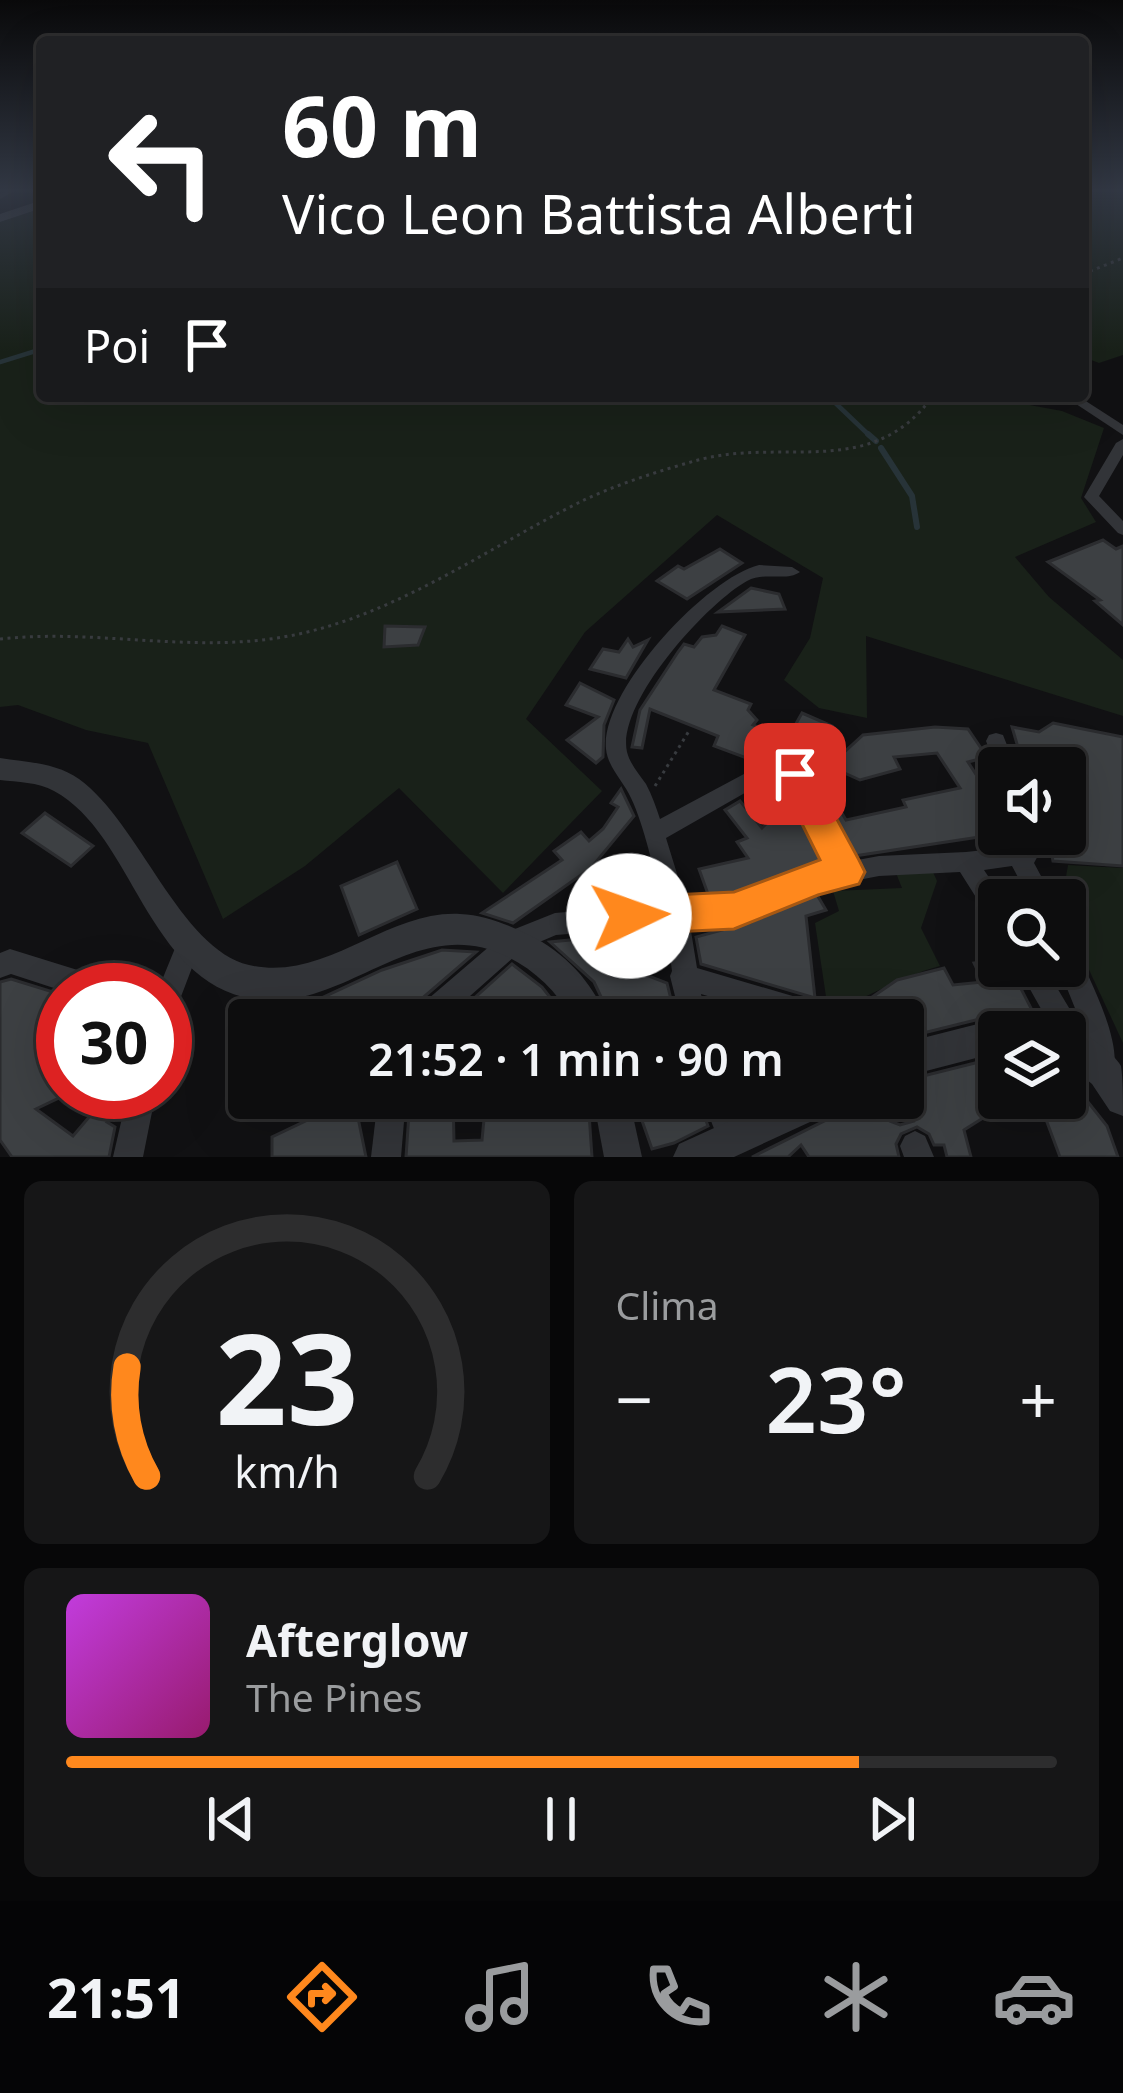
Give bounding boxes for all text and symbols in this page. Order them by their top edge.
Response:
text: 60 m [282,67,482,182]
icon: left [84,84,240,240]
text: Vico Leon Battista Alberti [282,176,916,250]
icon: arrive [174,312,240,378]
text: Poi [84,315,150,376]
pin [744,723,846,825]
icon: arrive [762,741,828,807]
map controls [978,747,1086,1119]
button: sound [978,747,1086,855]
position arrow [566,853,692,979]
button: search [978,879,1086,987]
speed limit sign: 30 [36,963,192,1119]
button: layers [978,1011,1086,1119]
text: 21:52 · 1 min · 90 m [368,1028,784,1089]
text: Clima [616,1278,719,1331]
text: 23 [215,1292,358,1462]
text: 23° [766,1337,907,1459]
text: − [616,1353,653,1443]
text: + [1019,1353,1057,1443]
text: km/h [234,1441,339,1500]
text: Afterglow [246,1609,468,1670]
text: The Pines [246,1670,422,1723]
icon: previous [198,1786,264,1852]
icon: pause [528,1786,594,1852]
icon: next [859,1786,925,1852]
icon: directions [280,1955,364,2039]
icon: music [458,1955,542,2039]
icon: phone [636,1955,720,2039]
icon: climate [814,1955,898,2039]
icon: car [992,1955,1076,2039]
text: 21:51 [47,1960,186,2034]

